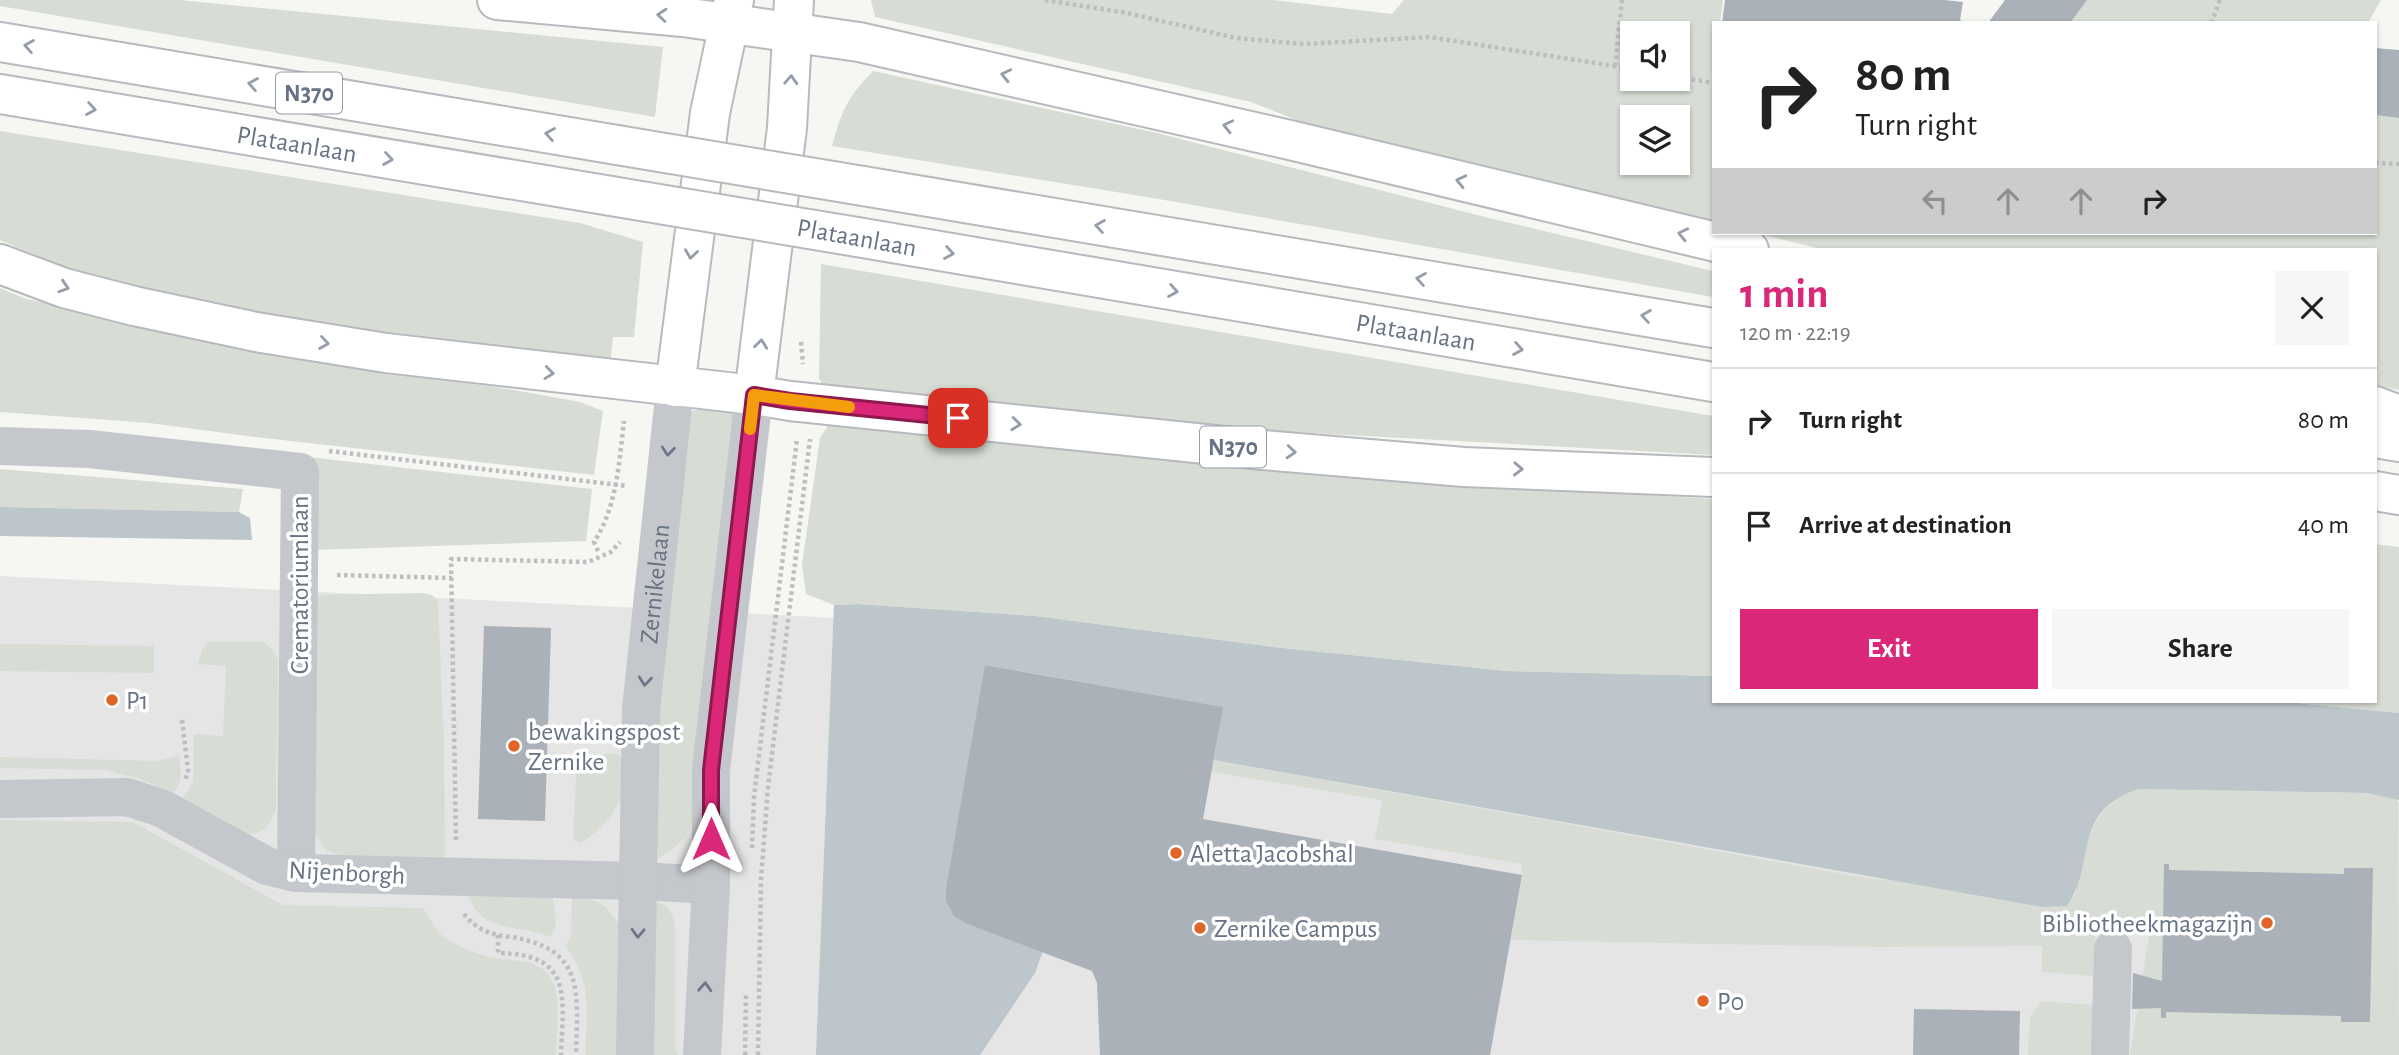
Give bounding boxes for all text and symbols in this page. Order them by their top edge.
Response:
one-way arrow [656,8,667,23]
map controls [1620,21,1690,175]
button: sound [1620,21,1690,91]
one-way arrow [23,39,34,54]
icon: right [1740,49,1831,140]
text: 80 m [1855,51,1952,100]
one-way arrow [1000,69,1012,84]
road number: N370 [276,72,342,114]
one-way arrow [783,75,798,86]
one-way arrow [247,77,259,92]
one-way arrow [86,101,97,116]
button: layers [1620,105,1690,175]
text: Turn right [1855,109,1977,141]
one-way arrow [1222,120,1234,134]
street label: Plataanlaan [235,122,359,167]
one-way arrow [544,127,556,142]
one-way arrow [382,151,394,166]
one-way arrow [1456,175,1468,190]
icon: left [1916,182,1954,220]
icon: ahead [1989,182,2027,220]
icon: ahead [2062,182,2100,220]
icon: right [2135,182,2173,220]
street label: Plataanlaan [795,215,919,261]
one-way arrow [1094,219,1106,234]
one-way arrow [1677,228,1689,243]
one-way arrow [943,245,955,260]
one-way arrow [684,248,699,260]
button: close [2275,271,2349,345]
one-way arrow [1416,272,1427,287]
text: 1 min [1740,273,1829,315]
one-way arrow [58,279,70,294]
one-way arrow [1167,283,1179,298]
one-way arrow [1640,309,1652,324]
street label: Plataanlaan [1354,310,1478,356]
text: 120 m · 22:19 [1740,322,1851,345]
one-way arrow [318,335,330,350]
one-way arrow [753,338,768,350]
one-way arrow [1512,341,1524,356]
one-way arrow [543,365,555,380]
pin [928,388,988,448]
icon: arrive [939,399,977,437]
icon: right [1740,402,1778,440]
text: Turn right [1799,407,1902,433]
text: 80 m [2298,407,2349,433]
one-way arrow [1011,417,1022,432]
road number: N370 [1200,426,1266,467]
one-way arrow [1286,444,1297,459]
one-way arrow [661,446,676,457]
one-way arrow [1513,462,1524,477]
street label: Crematoriumlaan [287,496,313,674]
icon: arrive [1740,507,1778,545]
text: Arrive at destination [1799,512,2012,538]
text: 40 m [2298,512,2349,538]
street label: Zernikelaan [636,523,675,645]
button: Exit [1740,609,2038,689]
button: Share [2052,609,2349,689]
one-way arrow [637,675,652,687]
place label: P1 [126,688,148,714]
marker: P1 [104,692,120,708]
place label: bewakingspost Zernike [528,719,680,775]
marker: bewakingspost Zernike [506,738,522,754]
position arrow [674,802,748,876]
place label: Aletta Jacobshal [1190,841,1354,867]
marker: Aletta Jacobshal [1168,845,1184,861]
street label: Nijenborgh [288,857,406,889]
place label: Bibliotheekmagazijn [2042,911,2253,937]
marker: Bibliotheekmagazijn [2259,915,2275,931]
place label: Zernike Campus [1214,916,1377,942]
marker: Zernike Campus [1192,920,1208,936]
one-way arrow [631,927,646,938]
one-way arrow [698,981,713,992]
place label: P0 [1717,989,1744,1015]
marker: P0 [1695,993,1711,1009]

